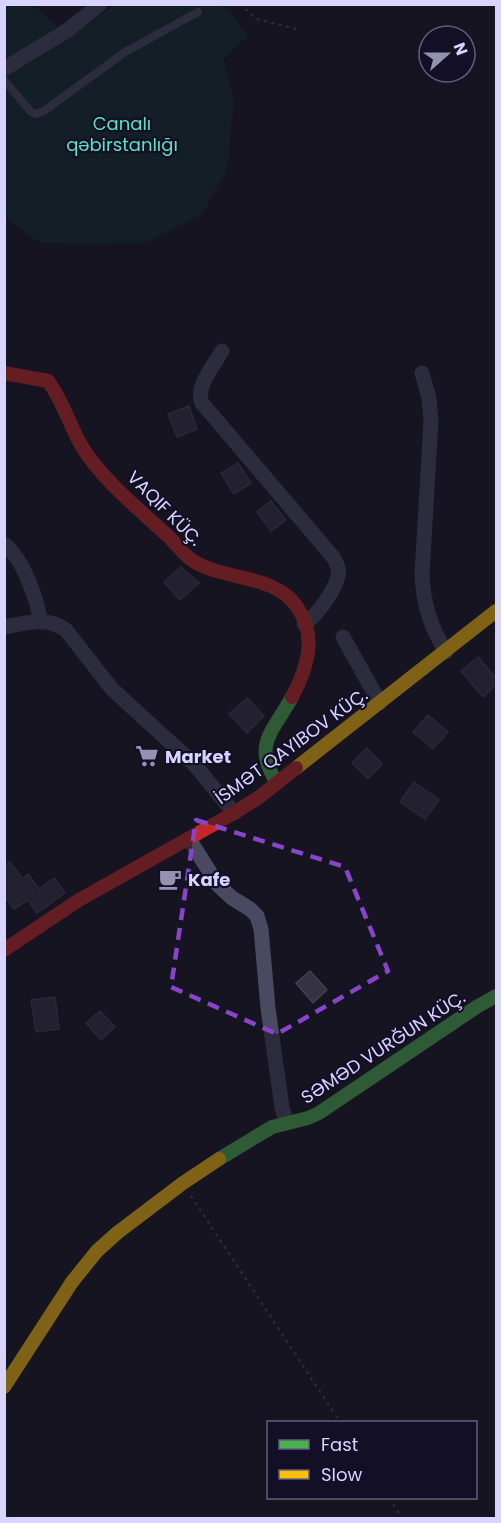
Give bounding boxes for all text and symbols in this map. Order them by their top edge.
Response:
north arrow [417,24,477,84]
text: N [448,39,473,59]
park label: Canalı qəbirstanlığı [66,111,178,157]
street label: VAQIF KÜÇ. [122,465,208,551]
street label: İSMƏT QAYIBOV KÜÇ. [210,682,372,810]
supermarket icon: Market [134,743,160,769]
place label: Market [165,744,231,769]
cafe icon: Kafe [157,866,183,892]
place label: Kafe [188,867,230,892]
street label: SƏMƏD VURĞUN KÜÇ. [296,984,470,1110]
legend [267,1421,477,1499]
text: Fast [321,1432,358,1457]
text: Slow [321,1462,363,1487]

